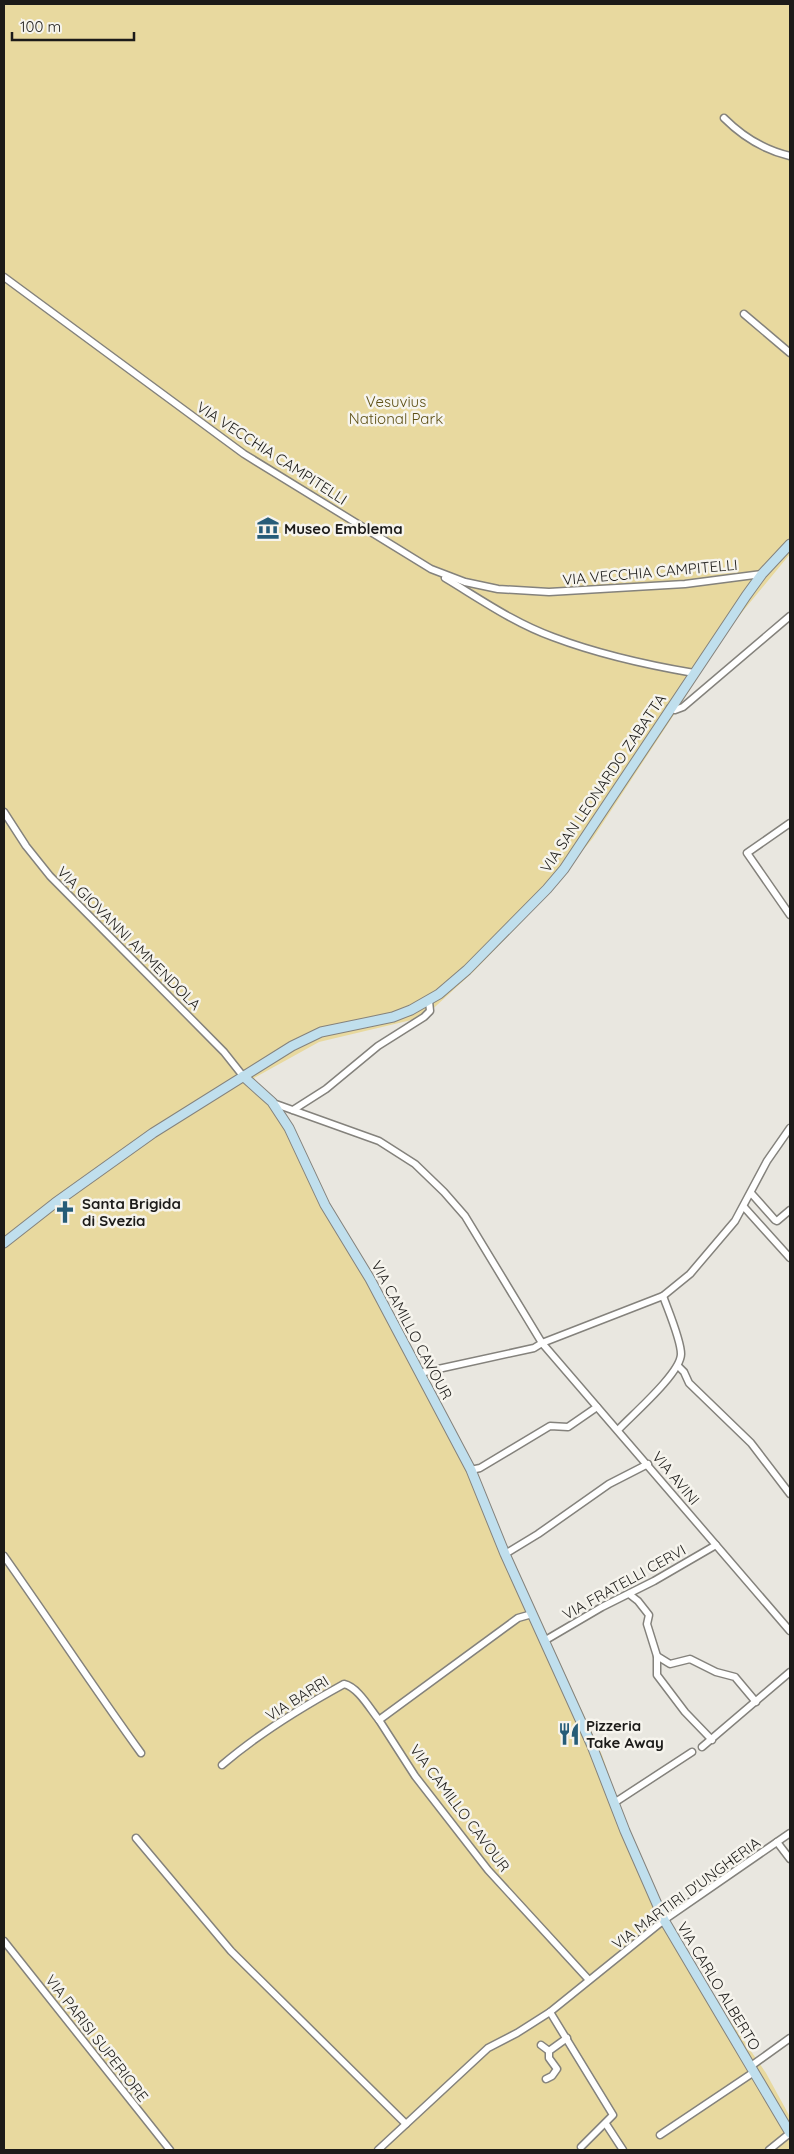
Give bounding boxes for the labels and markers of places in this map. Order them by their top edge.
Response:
museum icon: Museo Emblema [255,515,281,541]
place label: Museo Emblema [284,519,403,538]
place label: Santa Brigida di Svezia [82,1194,181,1230]
church icon: Santa Brigida di Svezia [52,1199,78,1225]
place label: Pizzeria Take Away [586,1716,664,1752]
restaurant icon: Pizzeria Take Away [556,1721,582,1747]

